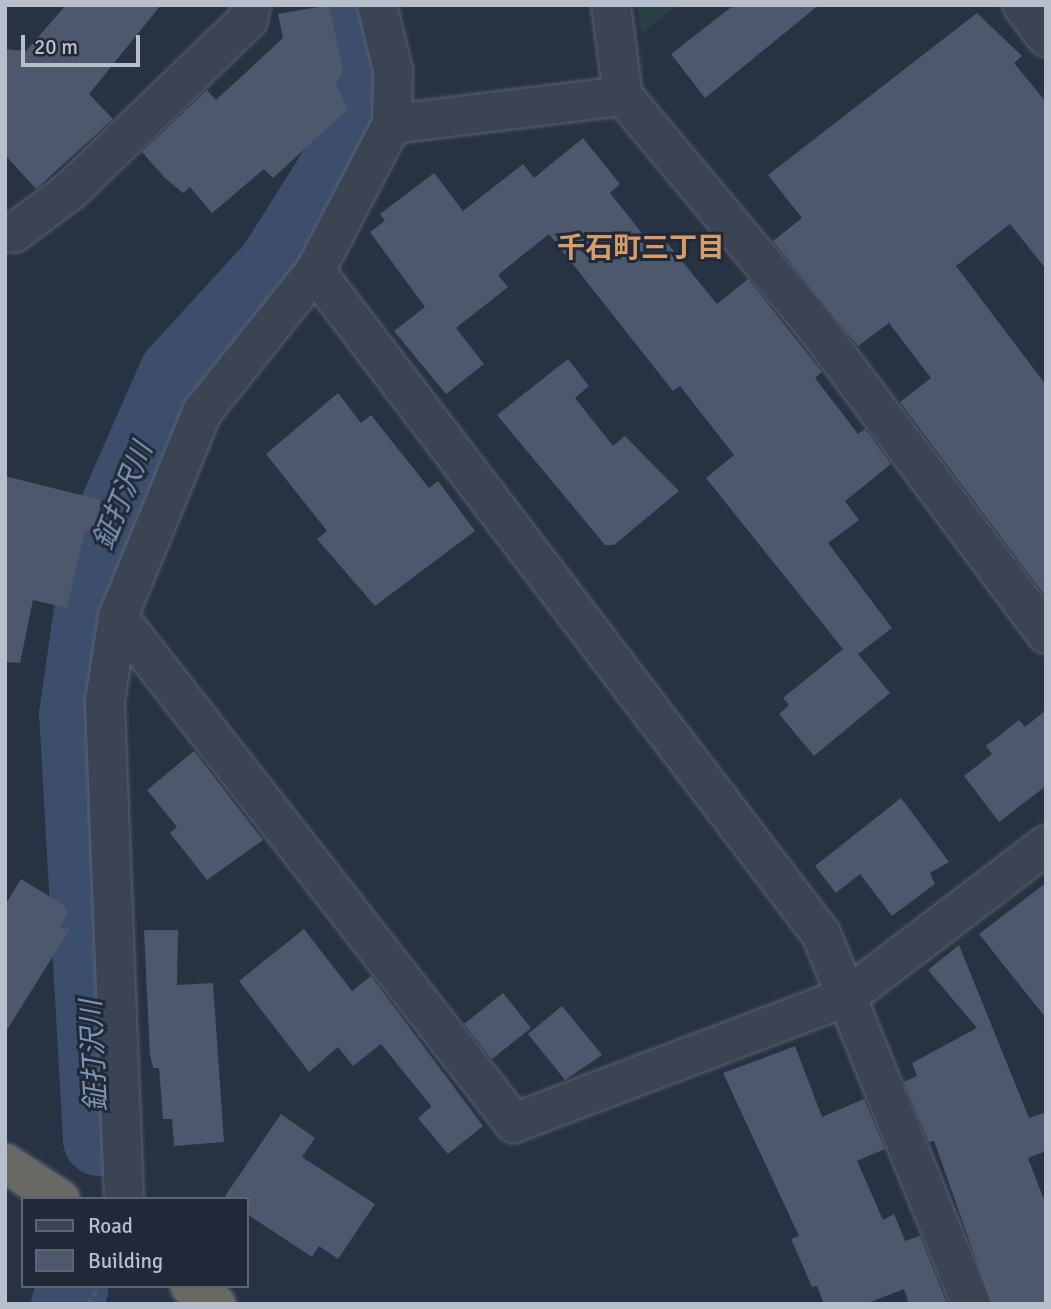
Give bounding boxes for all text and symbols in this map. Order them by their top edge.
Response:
scale bar [24,21,144,65]
text: 20 m [34,34,78,60]
district label: 千石町三丁目 [557,231,725,265]
water label: 鉦打沢川 [86,438,160,554]
water label: 鉦打沢川 [74,999,114,1113]
legend [21,1197,248,1288]
text: Road [88,1213,133,1239]
text: Building [88,1248,163,1274]

